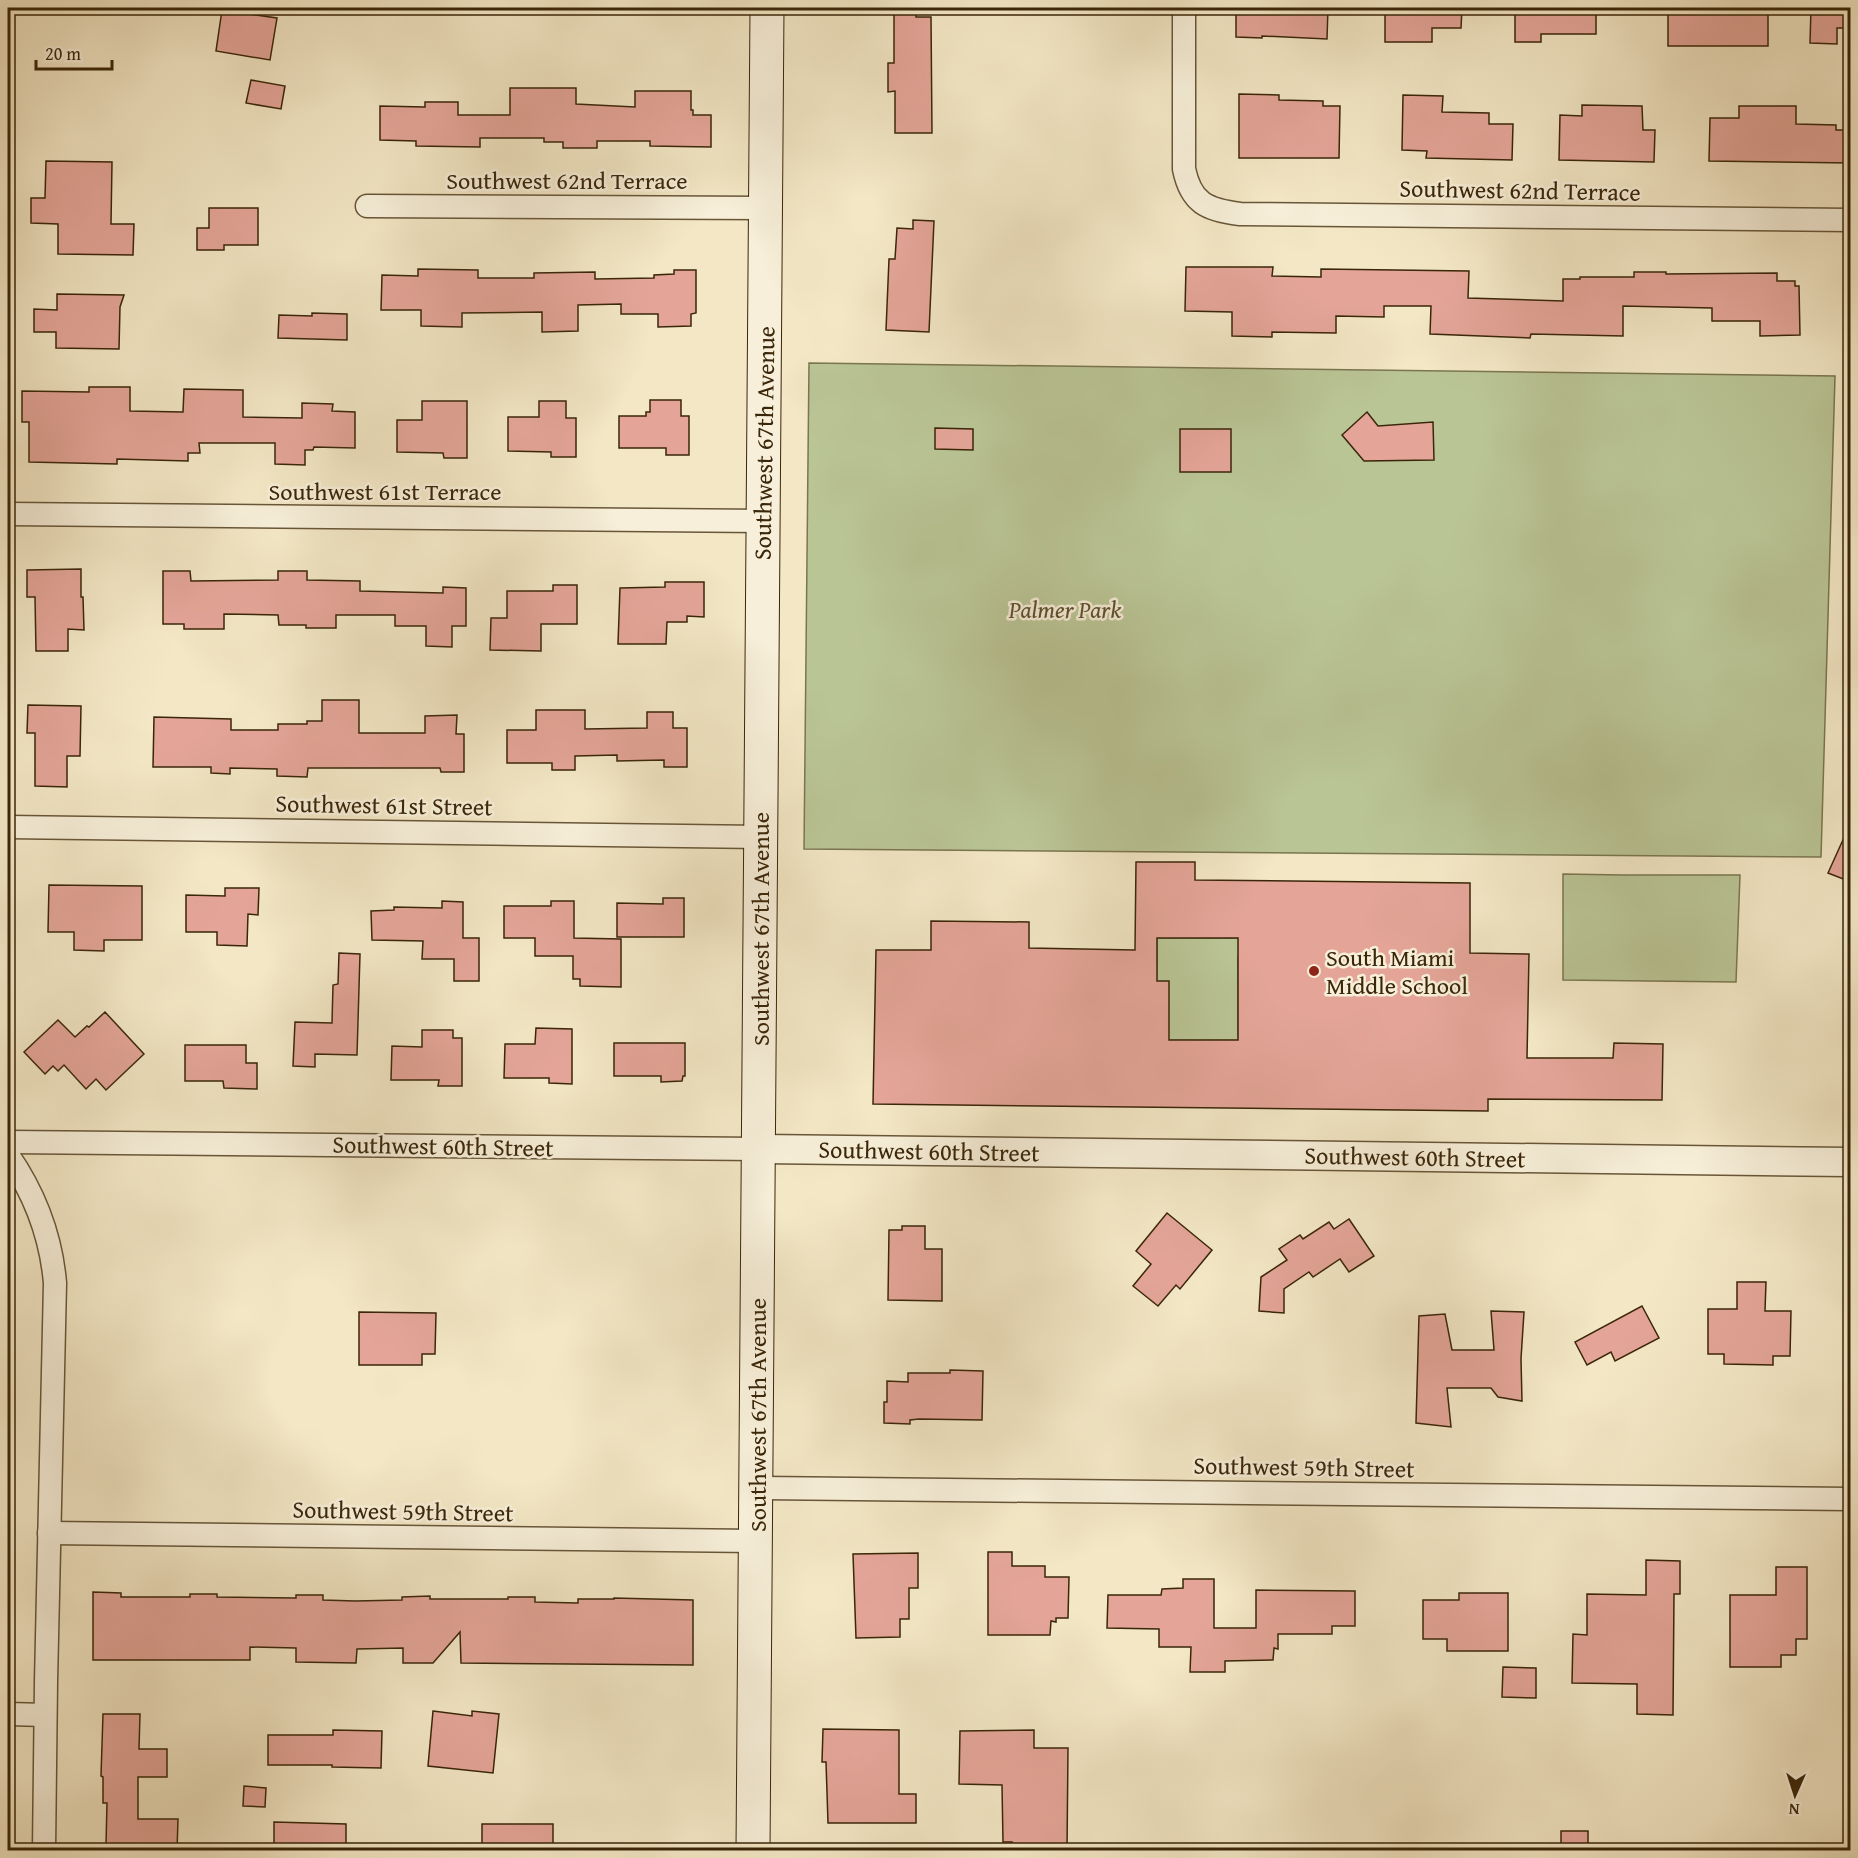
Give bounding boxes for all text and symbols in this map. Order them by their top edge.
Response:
scale bar [36,33,112,71]
text: 20 m [45,40,81,67]
street label: Southwest 62nd Terrace [446,163,688,198]
street label: Southwest 62nd Terrace [1399,170,1641,210]
street label: Southwest 67th Avenue [744,326,784,560]
street label: Southwest 61st Terrace [269,474,501,509]
park label: Palmer Park [1008,592,1121,627]
street label: Southwest 61st Street [275,786,493,824]
street label: Southwest 67th Avenue [743,812,778,1046]
place label: South Miami Middle School [1326,940,1468,1003]
marker: South Miami Middle School [1307,964,1321,978]
street label: Southwest 60th Street [332,1127,554,1165]
street label: Southwest 60th Street [818,1132,1040,1170]
street label: Southwest 60th Street [1304,1138,1526,1176]
street label: Southwest 67th Avenue [740,1298,775,1532]
street label: Southwest 59th Street [1193,1448,1415,1486]
street label: Southwest 59th Street [292,1492,514,1530]
north arrow [1765,1765,1825,1825]
text: N [1788,1798,1800,1822]

